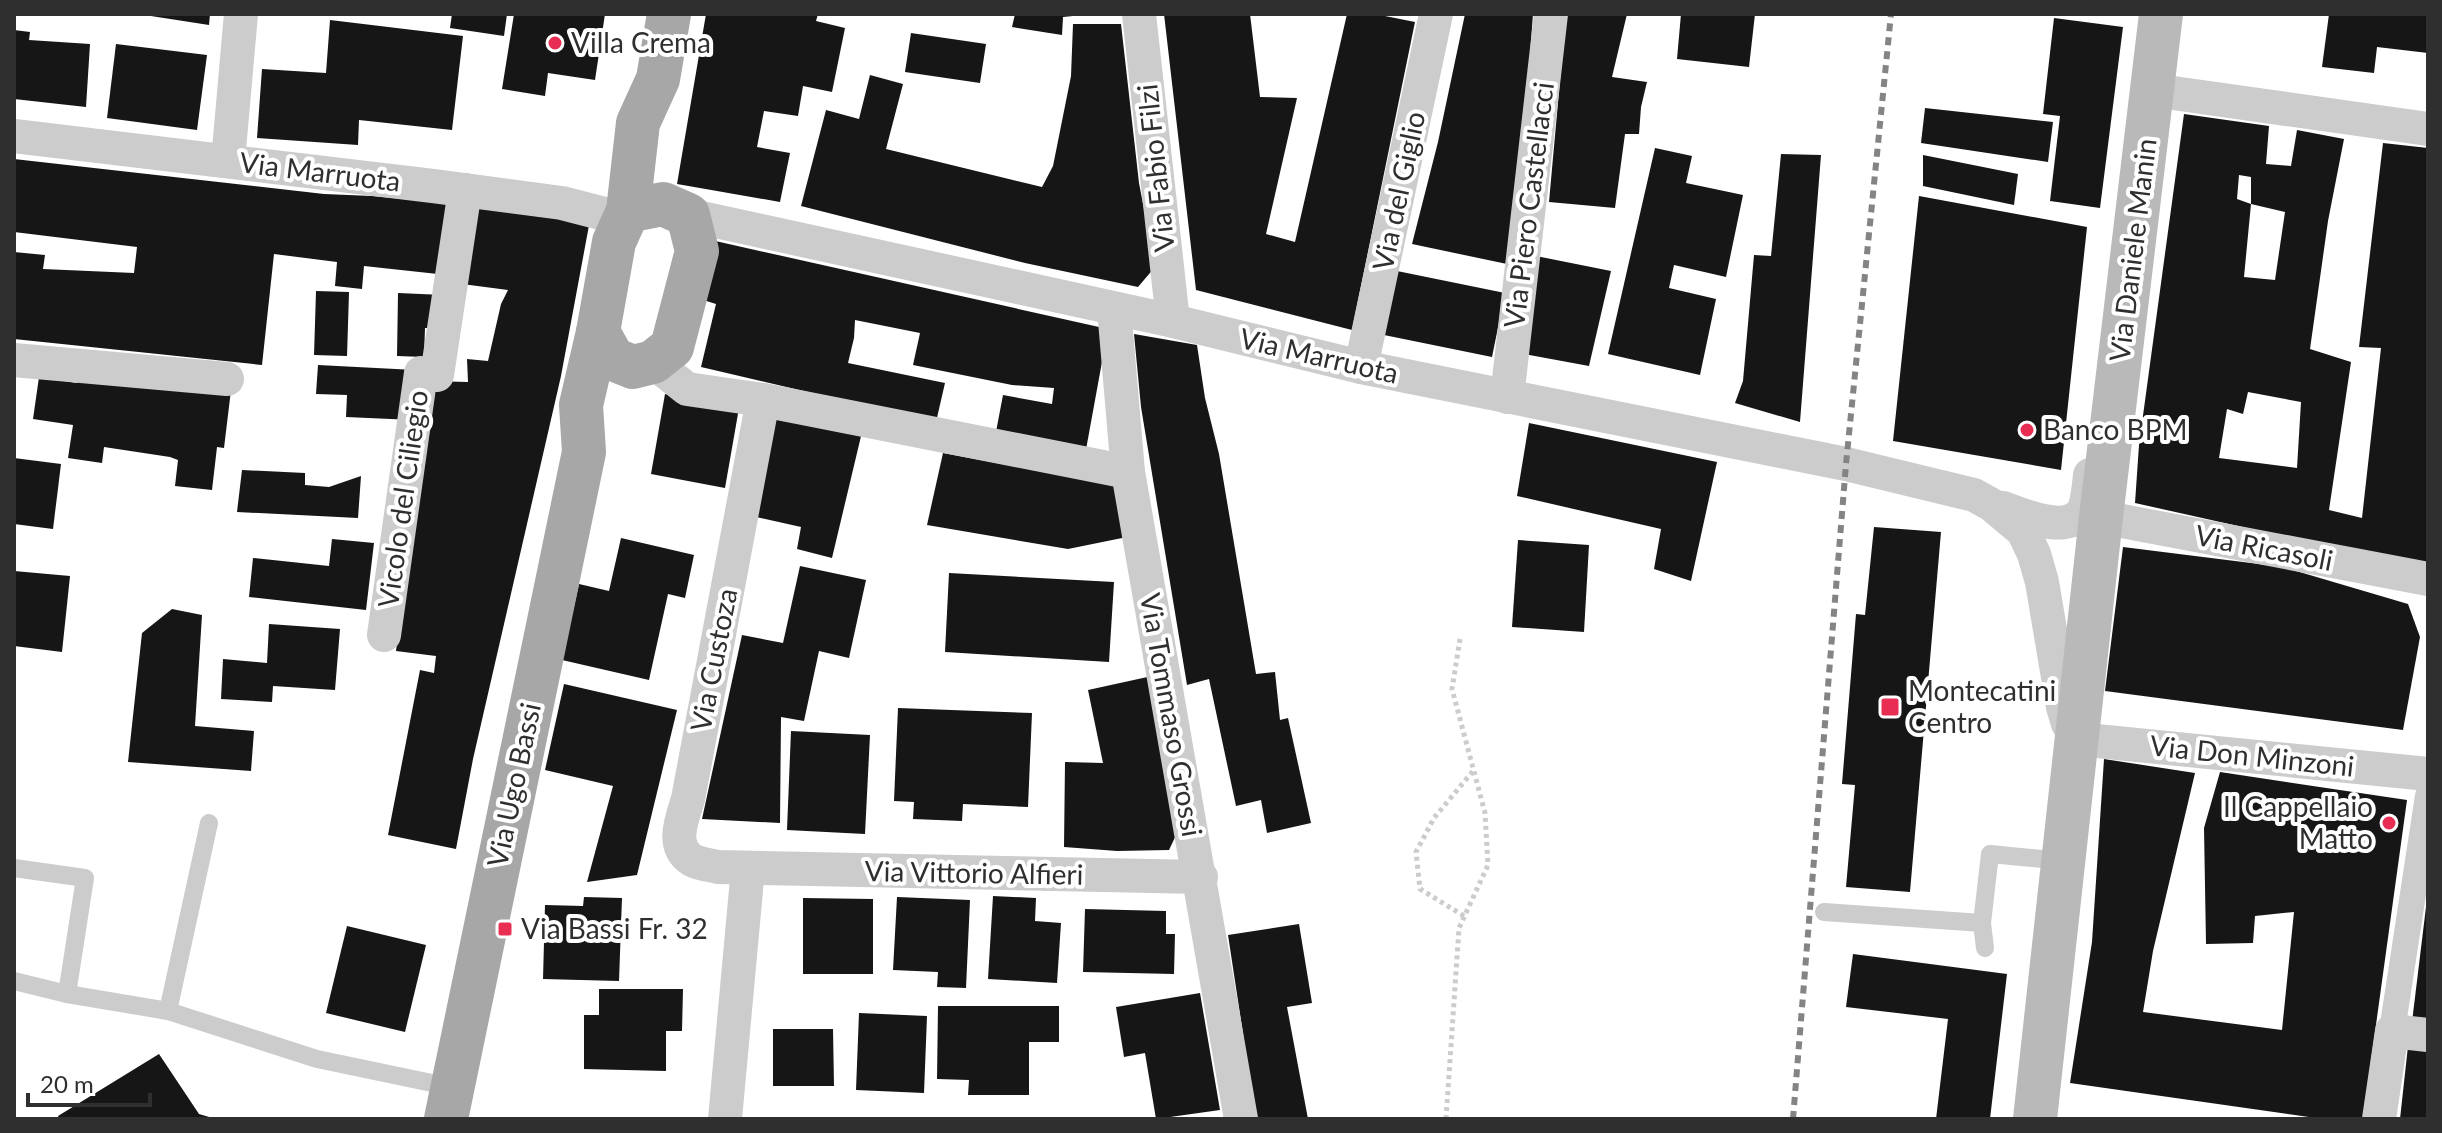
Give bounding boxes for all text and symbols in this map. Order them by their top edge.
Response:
place label: Villa Crema [571,25,711,59]
marker: Villa Crema [546,34,564,52]
street label: Via Piero Castellacci [1496,80,1560,330]
street label: Via Fabio Filzi [1129,83,1181,254]
street label: Via del Giglio [1365,108,1431,273]
street label: Via Daniele Manin [2101,136,2163,363]
street label: Via Marruota [238,144,403,198]
street label: Via Marruota [1237,320,1402,390]
street label: Vicolo del Ciliegio [370,388,434,610]
place label: Banco BPM [2043,412,2188,446]
marker: Banco BPM [2018,421,2036,439]
street label: Via Ricasoli [2193,517,2336,577]
street label: Via Custoza [682,585,744,734]
street label: Via Tommaso Grossi [1134,590,1210,839]
place label: Montecatini Centro [1908,673,2056,739]
marker: Montecatini Centro [1879,696,1901,718]
street label: Via Ugo Bassi [479,700,547,870]
street label: Via Don Minzoni [2148,727,2356,783]
place label: Il Cappellaio Matto [2223,789,2373,855]
marker: Il Cappellaio Matto [2380,814,2398,832]
street label: Via Vittorio Alfieri [864,853,1084,891]
place label: Via Bassi Fr. 32 [521,911,708,945]
marker: Via Bassi Fr. 32 [496,920,514,938]
scale bar [28,1057,150,1107]
text: 20 m [40,1069,94,1098]

